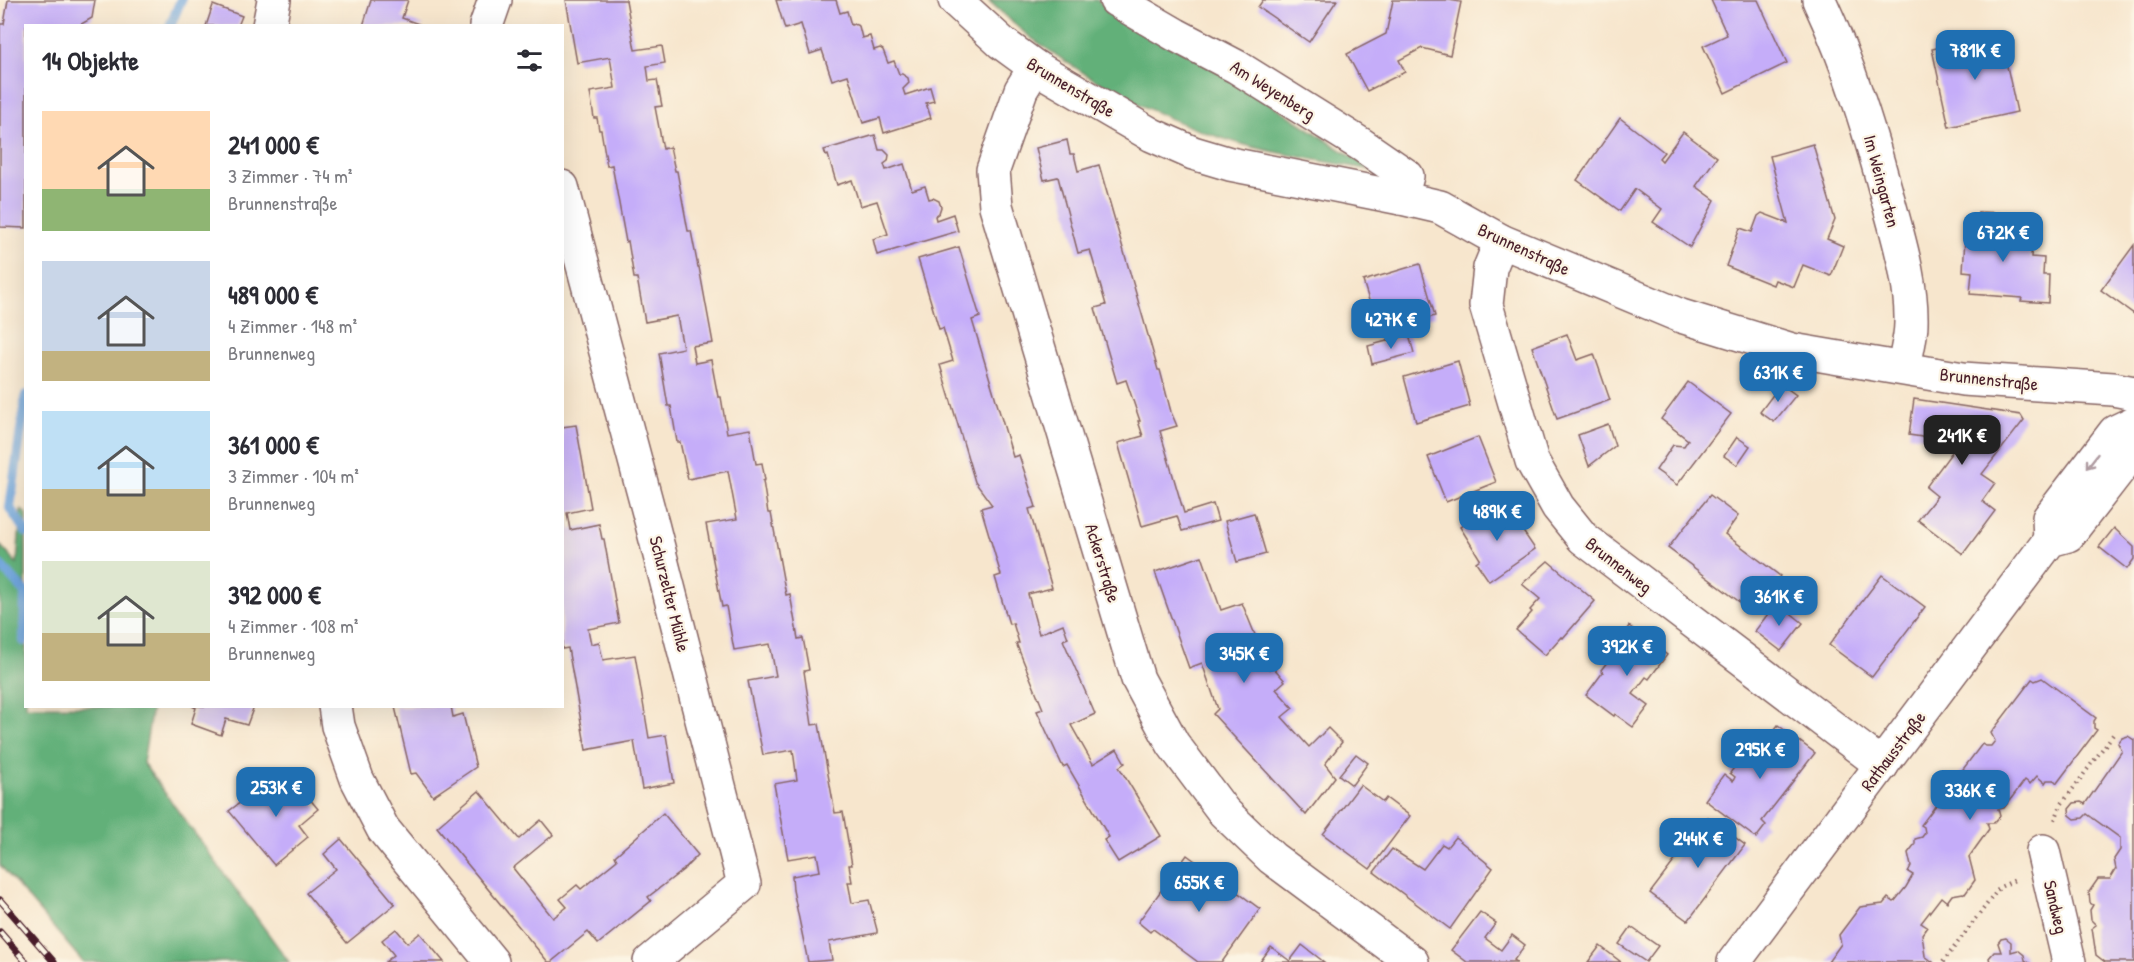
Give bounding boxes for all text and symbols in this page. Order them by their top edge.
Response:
pin: 781K € [1926,30,2024,81]
text: 781K € [1950,36,2000,63]
text: 14 Objekte [42,43,139,78]
icon: filters [513,44,546,77]
street label: Brunnenstraße [1022,51,1120,123]
street label: Am Weyenberg [1226,54,1320,126]
text: 241 000 € [228,127,319,162]
street label: Im Weingarten [1858,132,1906,230]
icon: home [90,135,162,207]
text: 3 Zimmer · 74 m² [228,162,352,189]
text: Brunnenstraße [228,189,338,216]
pin: 672K € [1954,212,2052,263]
street label: Brunnenstraße [1474,217,1574,281]
text: 672K € [1977,218,2029,245]
text: 489 000 € [228,277,318,312]
icon: home [90,285,162,357]
pin: 427K € [1342,299,1440,350]
text: 427K € [1365,305,1417,332]
text: 4 Zimmer · 148 m² [228,312,357,339]
text: Brunnenweg [228,339,315,366]
pin: 631K € [1729,352,1827,403]
text: 631K € [1754,358,1802,385]
street label: Brunnenstraße [1939,361,2039,397]
pin: 241K € [1913,415,2011,466]
text: 241K € [1938,421,1986,448]
text: 361 000 € [228,427,319,462]
icon: home [90,435,162,507]
one-way arrow [2085,453,2098,469]
text: 3 Zimmer · 104 m² [228,462,359,489]
text: Brunnenweg [228,489,315,516]
pin: 489K € [1448,491,1546,542]
text: 489K € [1473,497,1521,524]
street label: Ackerstraße [1079,521,1127,605]
street label: Brunnenweg [1580,531,1658,599]
street label: Schurzelter Mühle [644,534,696,654]
pin: 361K € [1730,576,1828,627]
text: 392 000 € [228,577,321,612]
text: 361K € [1755,582,1803,609]
icon: home [90,585,162,657]
text: 4 Zimmer · 108 m² [228,612,358,639]
pin: 392K € [1578,626,1676,677]
text: 392K € [1602,632,1652,659]
pin: 345K € [1195,633,1293,684]
text: Brunnenweg [228,639,315,666]
text: 345K € [1219,639,1269,666]
street label: Rathausstraße [1855,706,1931,796]
pin: 295K € [1711,729,1809,780]
text: 295K € [1735,735,1785,762]
pin: 253K € [227,767,325,818]
pin: 336K € [1921,770,2019,821]
text: 253K € [250,773,302,800]
text: 336K € [1945,776,1995,803]
pin: 244K € [1649,818,1747,869]
text: 244K € [1673,824,1723,851]
pin: 655K € [1150,862,1248,913]
text: 655K € [1174,868,1224,895]
street label: Sandweg [2038,878,2074,936]

